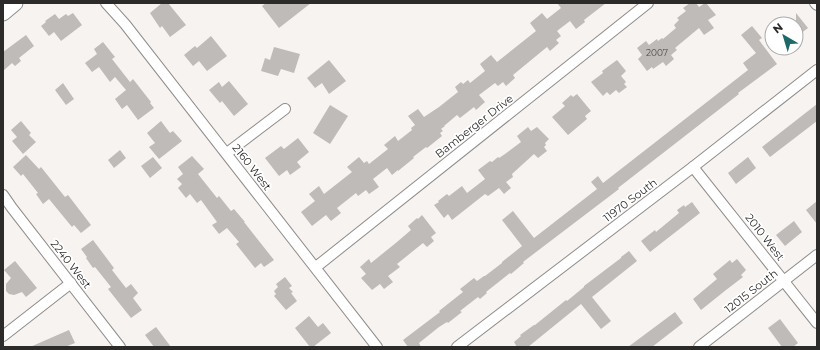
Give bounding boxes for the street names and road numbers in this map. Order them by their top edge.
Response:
street label: Bamberger Drive [432,91,516,161]
street label: 2160 West [229,141,275,193]
street label: 11970 South [600,175,660,225]
street label: 2010 West [742,211,788,264]
street label: 2240 West [48,237,95,291]
street label: 12015 South [722,266,780,316]

